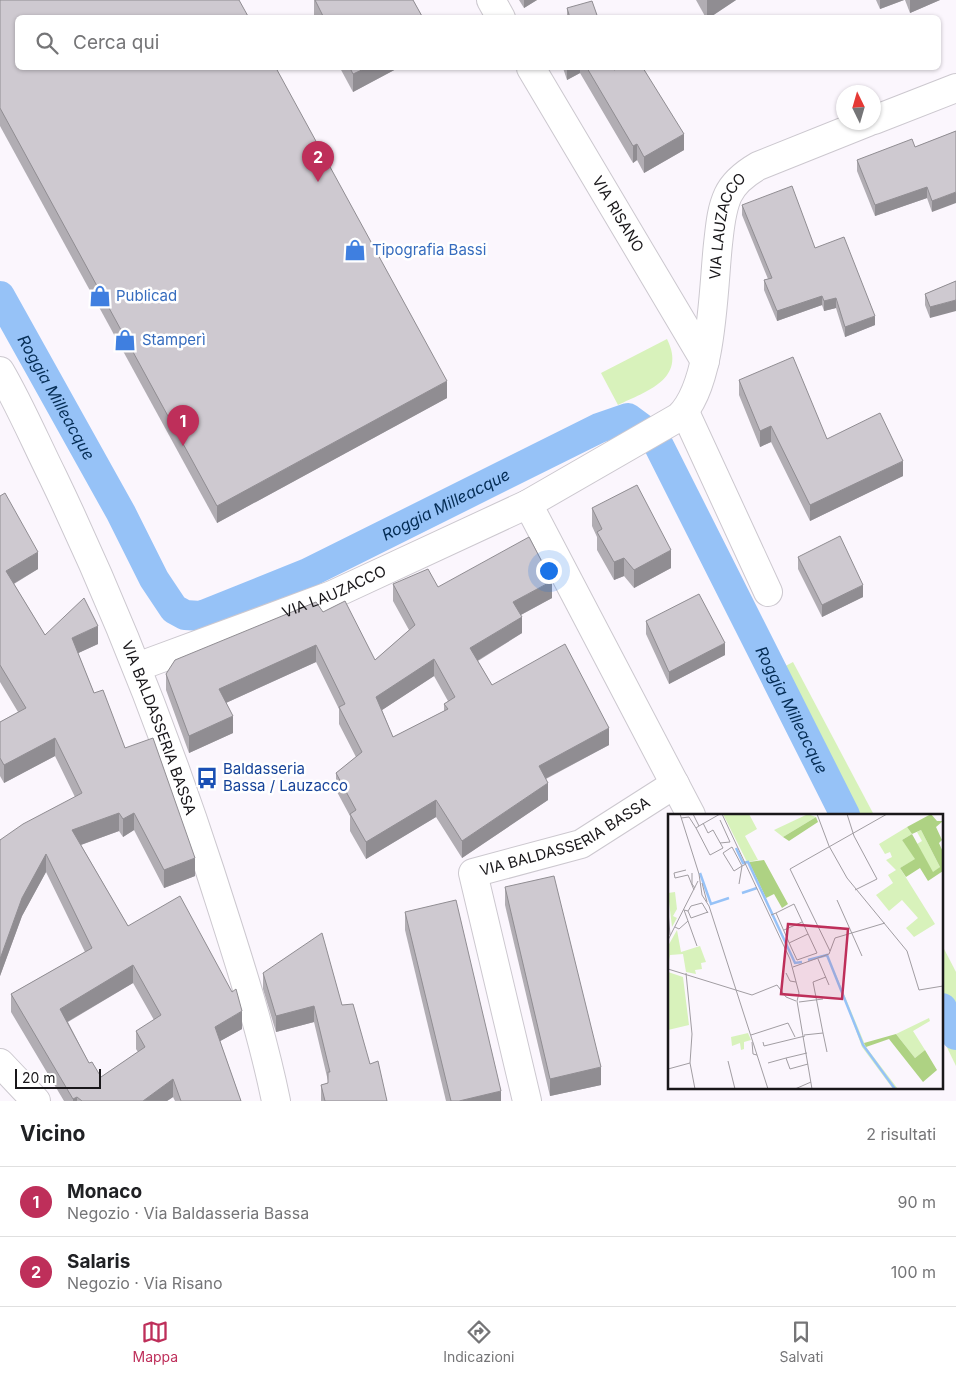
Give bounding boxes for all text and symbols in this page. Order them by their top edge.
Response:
search box [15,15,941,70]
icon: search [33,29,61,57]
text: Cerca qui [73,31,159,54]
north arrow [836,85,881,130]
pin: 2 [302,141,334,182]
street label: VIA LAUZACCO [705,168,750,280]
street label: VIA RISANO [588,172,648,255]
shop icon: Tipografia Bassi [342,237,368,263]
place label: Tipografia Bassi [372,240,486,259]
shop icon: Publicad [87,283,113,309]
place label: Publicad [116,286,177,305]
shop icon: Stamperì [112,327,138,353]
place label: Stamperì [142,330,206,349]
water label: Roggia Milleacque [14,331,99,463]
pin: 1 [167,405,199,446]
water label: Roggia Milleacque [378,464,513,545]
your location [536,558,562,584]
street label: VIA LAUZACCO [279,561,389,622]
street label: VIA BALDASSERIA BASSA [118,638,200,817]
water label: Roggia Milleacque [752,643,833,777]
place label: Baldasseria Bassa / Lauzacco [223,759,348,795]
bus stop icon: Baldasseria Bassa / Lauzacco [194,765,220,791]
street label: VIA BALDASSERIA BASSA [478,792,653,880]
inset map [668,814,944,1088]
scale bar [15,1066,101,1089]
text: 20 m [22,1069,56,1086]
text: Vicino [20,1121,85,1146]
text: 2 risultati [866,1124,936,1144]
text: Monaco [67,1180,142,1203]
text: 1 [33,1192,39,1212]
text: 90 m [897,1192,936,1212]
text: Negozio · Via Baldasseria Bassa [67,1203,309,1223]
text: Salaris [67,1250,130,1273]
text: 2 [31,1262,41,1282]
text: 100 m [891,1262,936,1282]
text: Negozio · Via Risano [67,1273,223,1293]
tab: Mappa [133,1318,178,1365]
tab: Indicazioni [443,1318,514,1365]
tab: Salvati [780,1318,823,1365]

